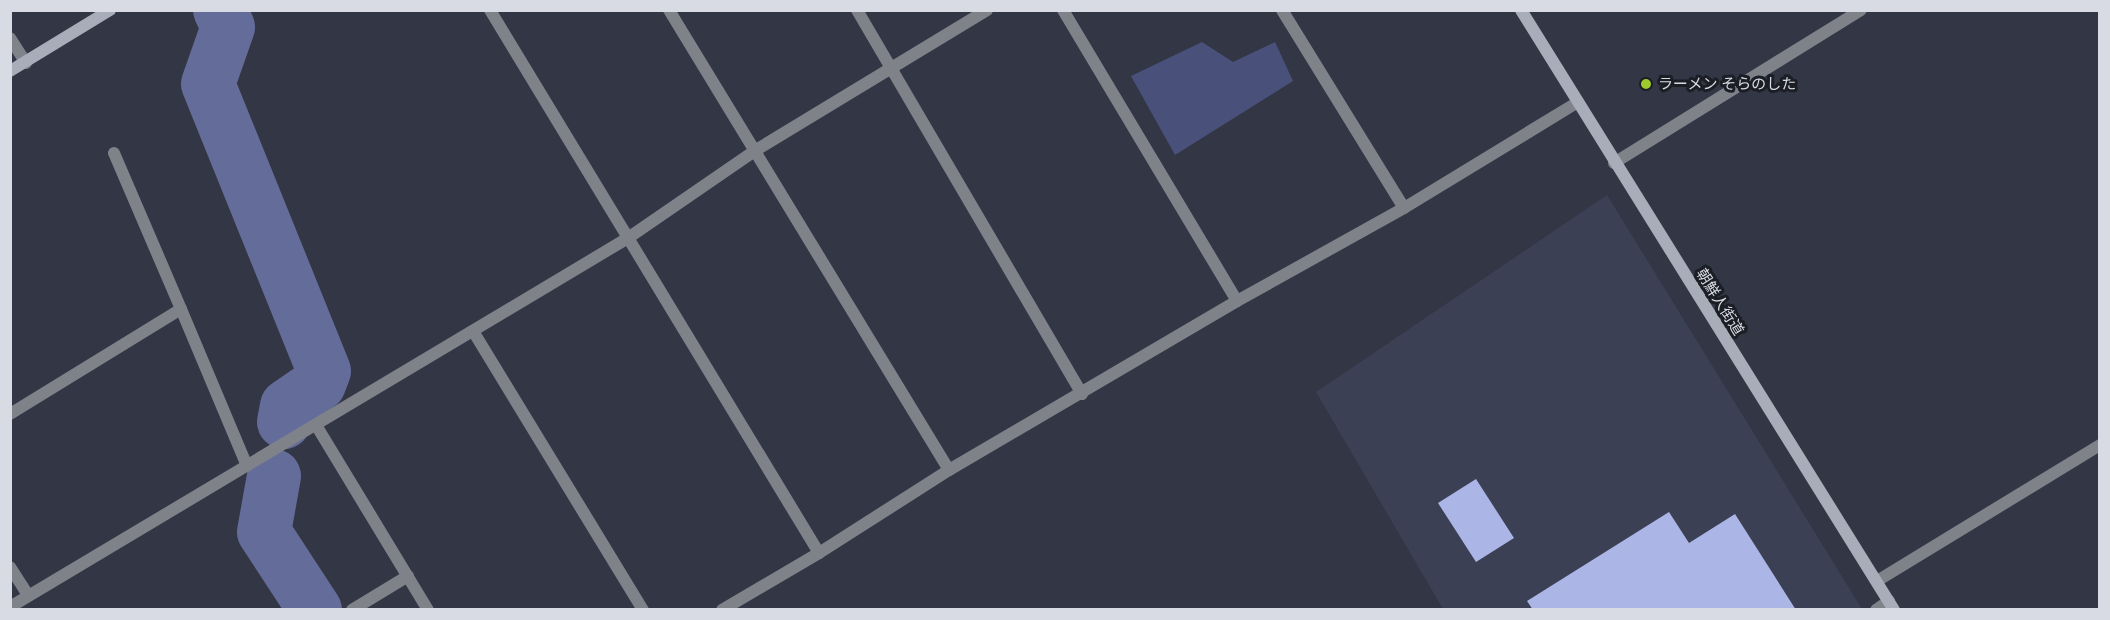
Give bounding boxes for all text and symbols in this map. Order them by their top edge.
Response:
place label: ラーメン そらのした [1658,73,1796,93]
marker: ラーメン そらのした [1639,77,1653,91]
street label: 朝鮮人街道 [1692,264,1749,339]

